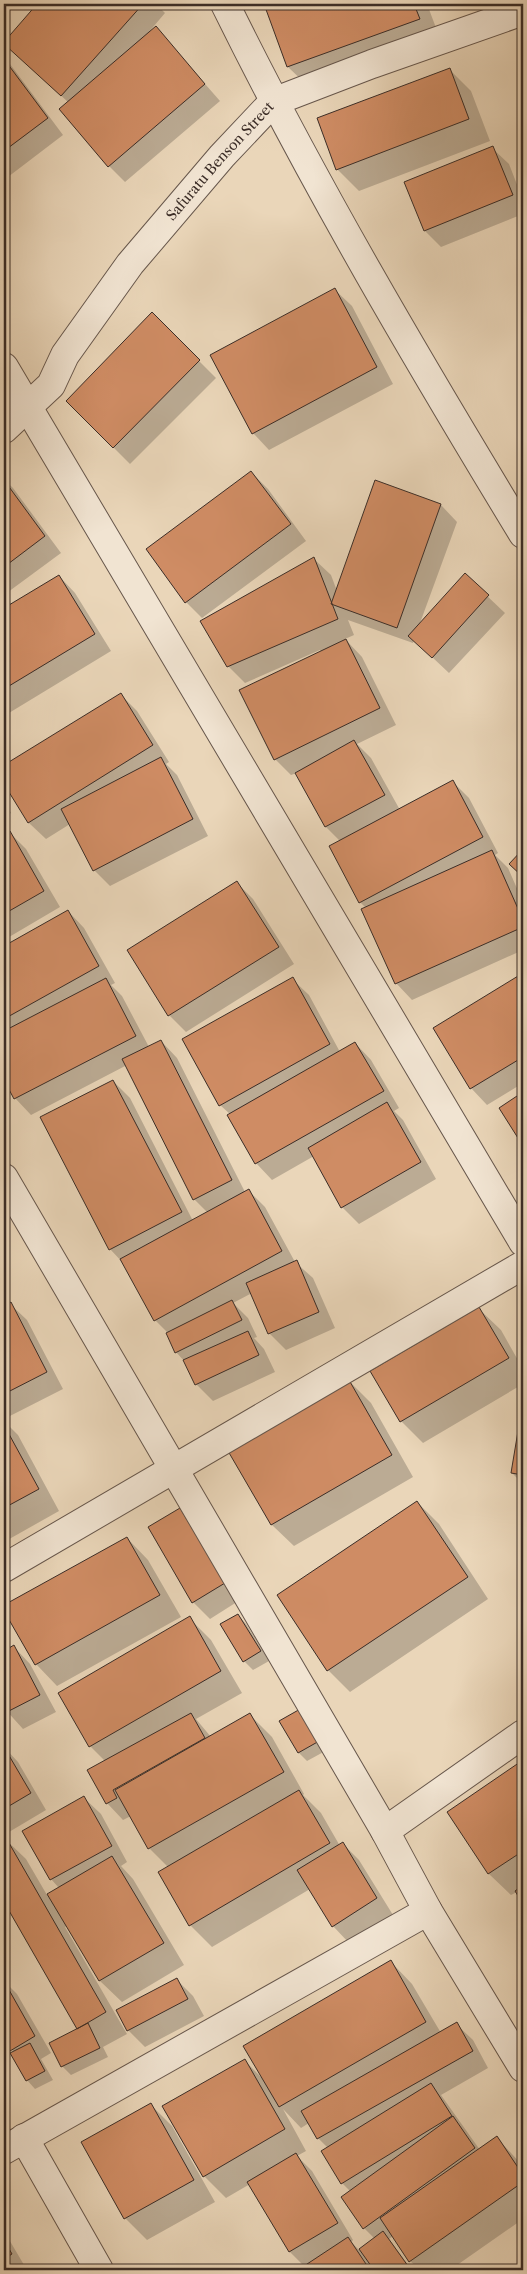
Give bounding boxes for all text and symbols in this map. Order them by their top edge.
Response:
street label: Safuratu Benson Street [162,98,278,224]

